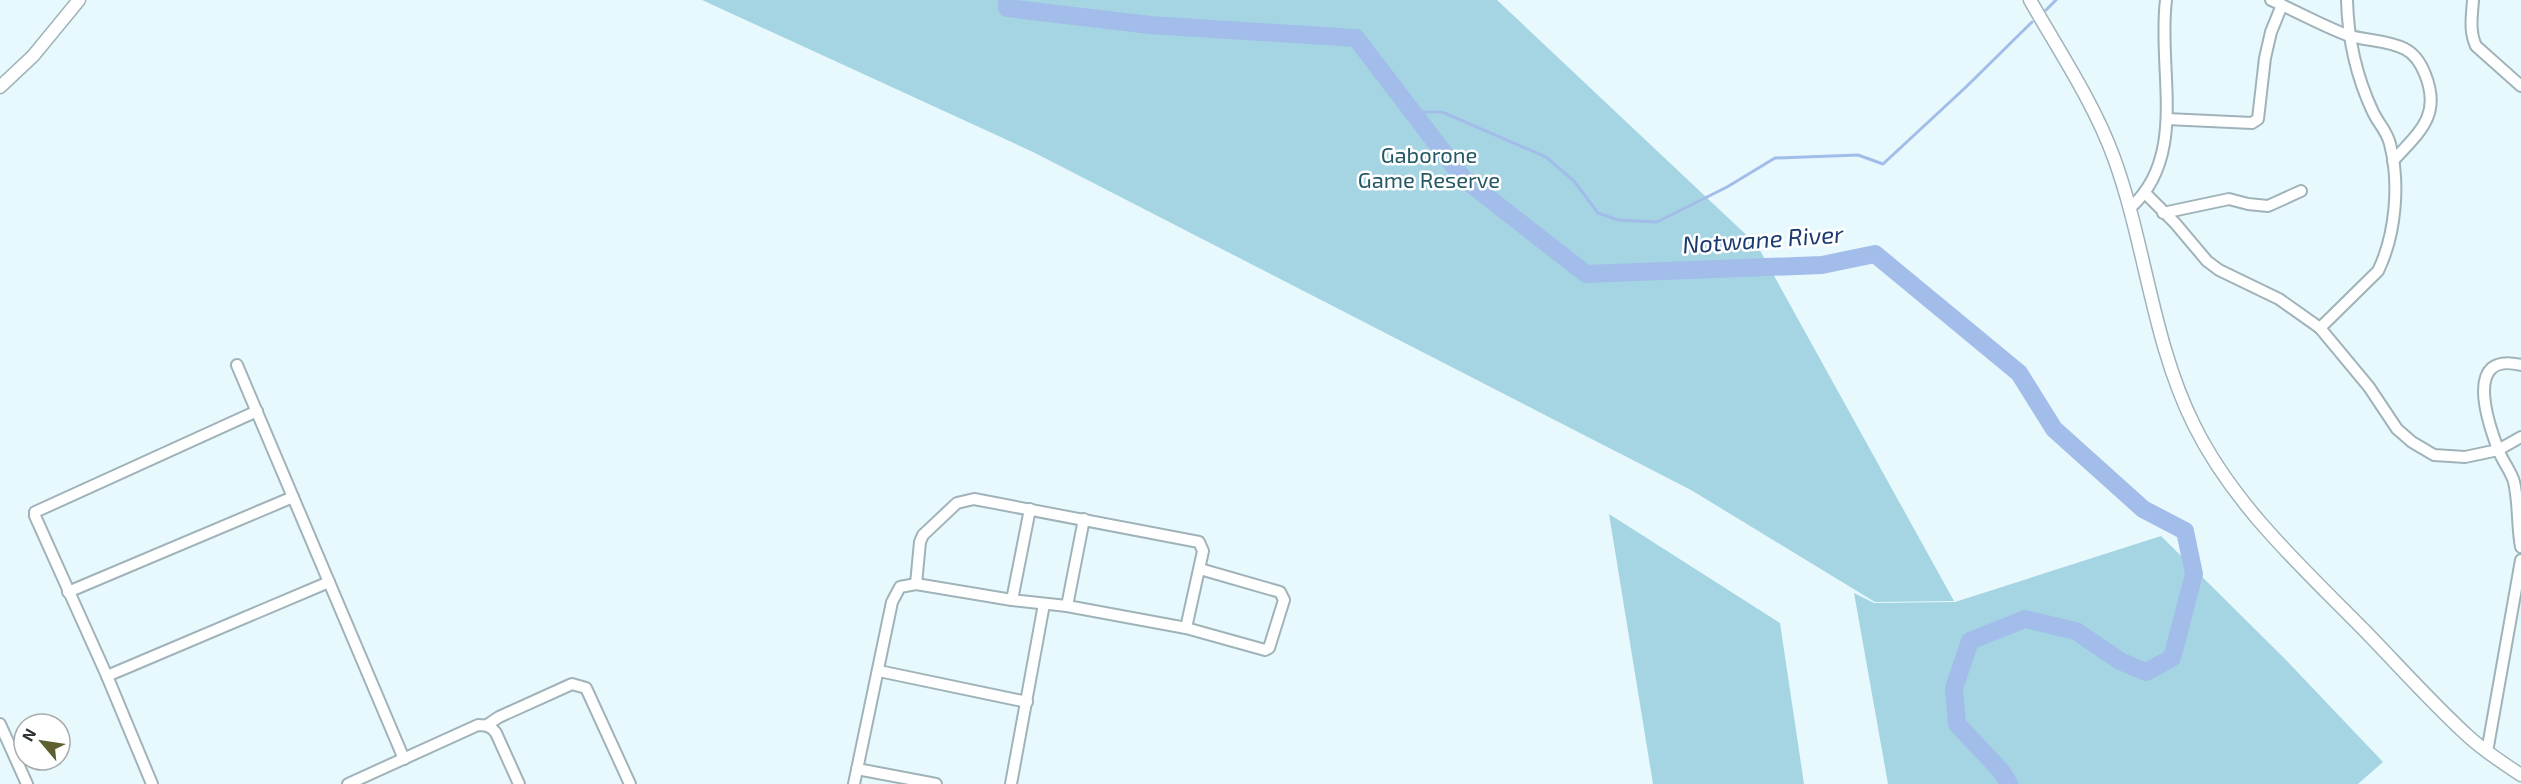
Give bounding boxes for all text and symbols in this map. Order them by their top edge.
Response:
park label: Gaborone Game Reserve [1358,141,1500,192]
water label: Notwane River [1681,218,1845,259]
north arrow [12,712,72,772]
text: N [17,725,40,744]

